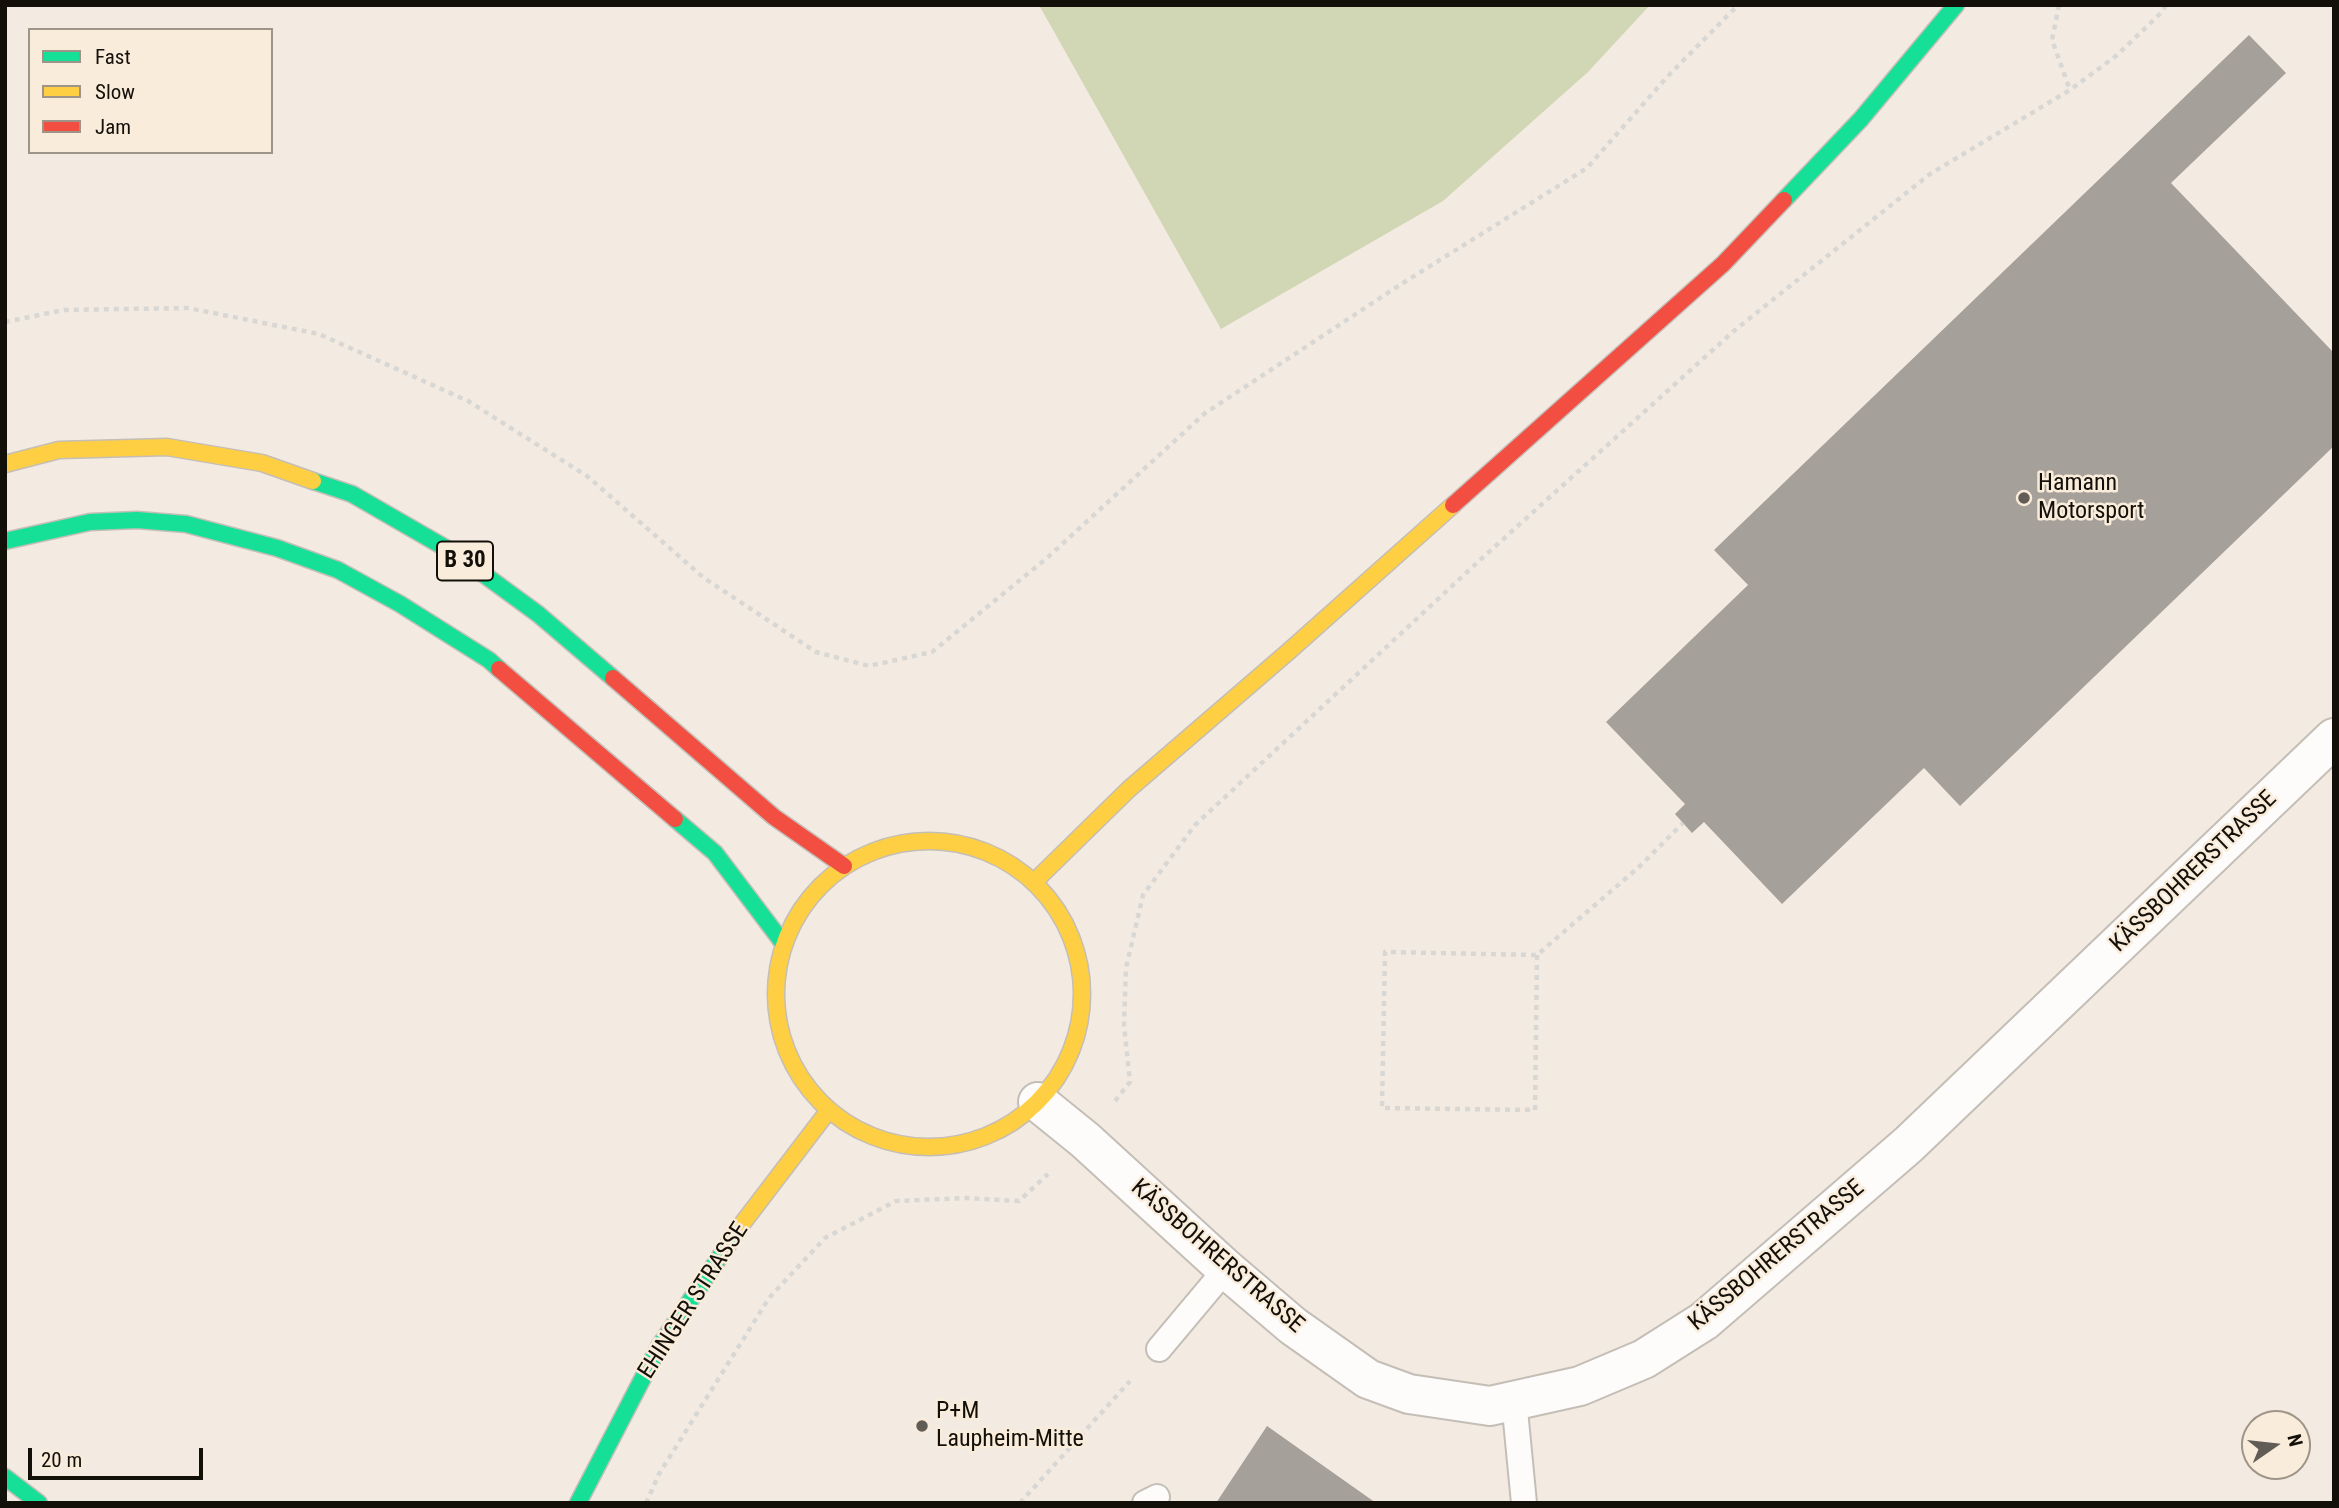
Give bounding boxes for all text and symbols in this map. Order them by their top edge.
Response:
legend [28,28,273,154]
text: Fast [95,45,131,69]
text: Slow [95,80,135,104]
text: Jam [95,115,131,139]
place label: Hamann Motorsport [2038,470,2144,526]
marker: Hamann Motorsport [2016,490,2032,506]
road number: B 30 [437,541,493,580]
street label: KÄSSBOHRERSTRASSE [2105,785,2283,959]
street label: KÄSSBOHRERSTRASSE [1125,1174,1309,1340]
street label: KÄSSBOHRERSTRASSE [1683,1174,1871,1338]
street label: EHINGER STRASSE [633,1218,755,1384]
place label: P+M Laupheim-Mitte [936,1398,1084,1454]
north arrow [2241,1410,2311,1480]
marker: P+M Laupheim-Mitte [914,1418,930,1434]
text: N [2282,1432,2307,1449]
scale bar [32,1434,206,1478]
text: 20 m [41,1448,82,1472]

